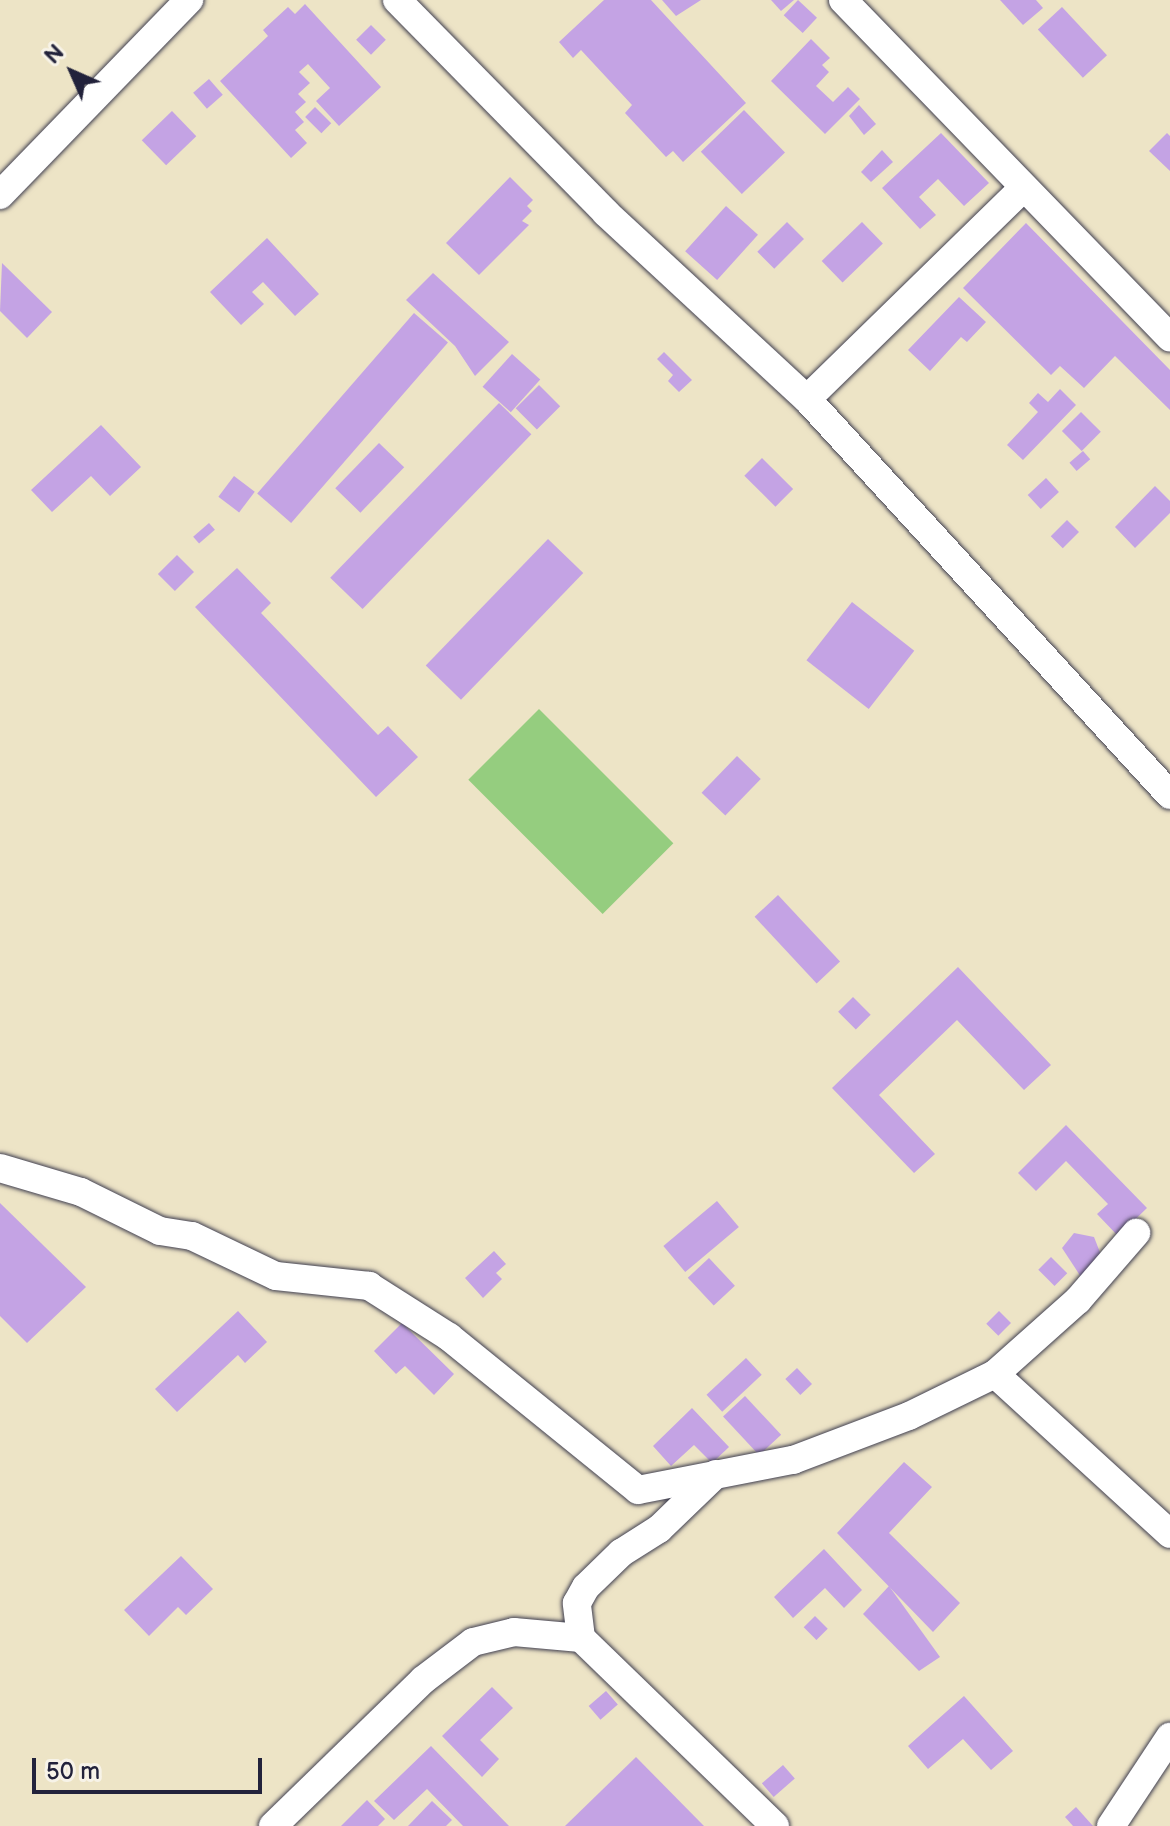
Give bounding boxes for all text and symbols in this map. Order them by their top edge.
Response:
north arrow [32,32,112,112]
text: N [39,39,70,70]
scale bar [36,1742,266,1792]
text: 50 m [46,1757,100,1786]

